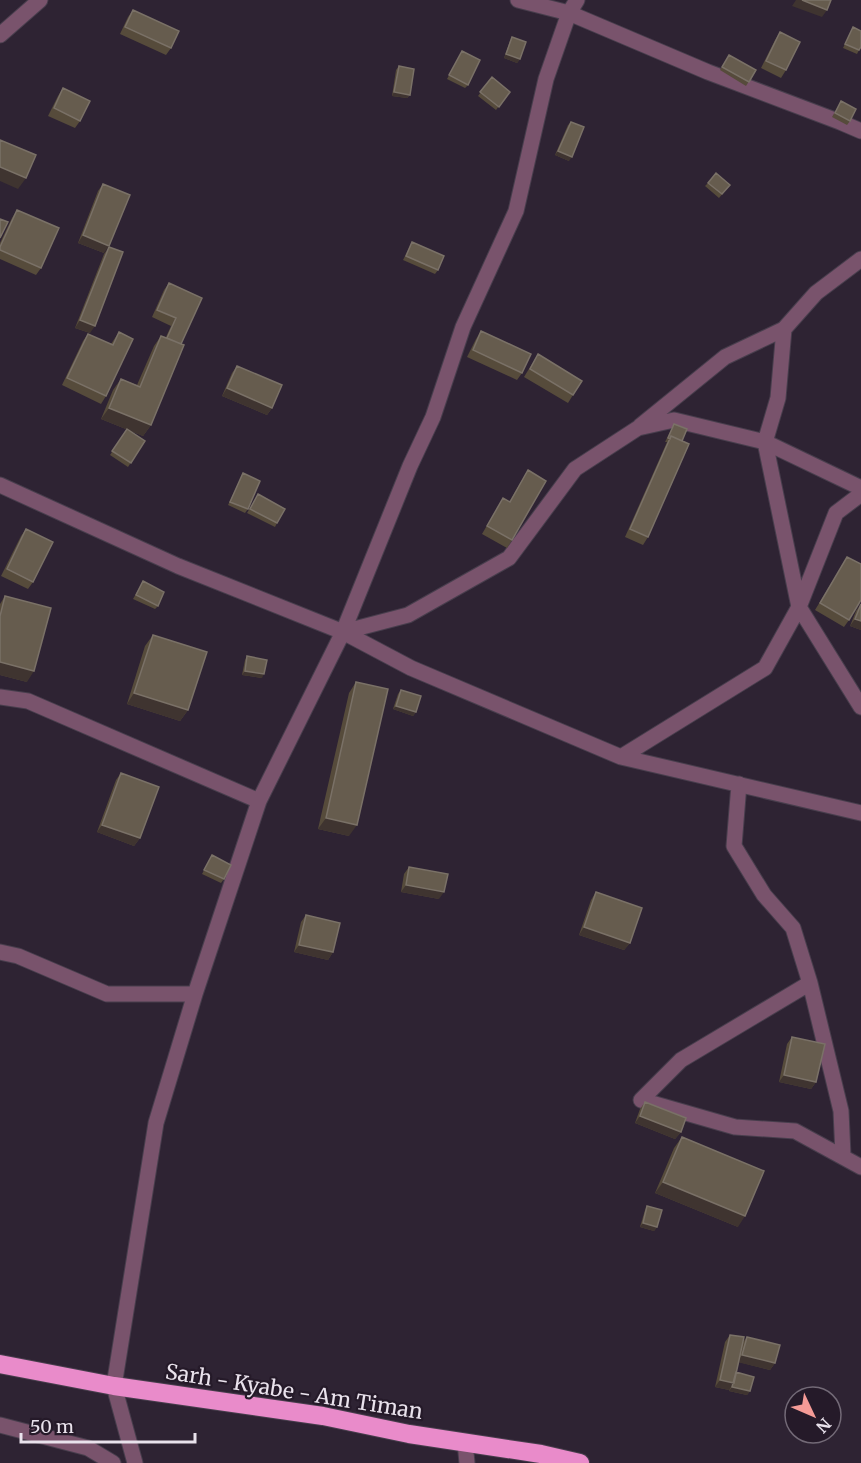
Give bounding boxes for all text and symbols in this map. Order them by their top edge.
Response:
street label: Sarh - Kyabe - Am Timan [163,1358,425,1425]
north arrow [783,1385,843,1445]
scale bar [21,1406,195,1444]
text: N [812,1414,835,1437]
text: 50 m [30,1415,74,1438]

